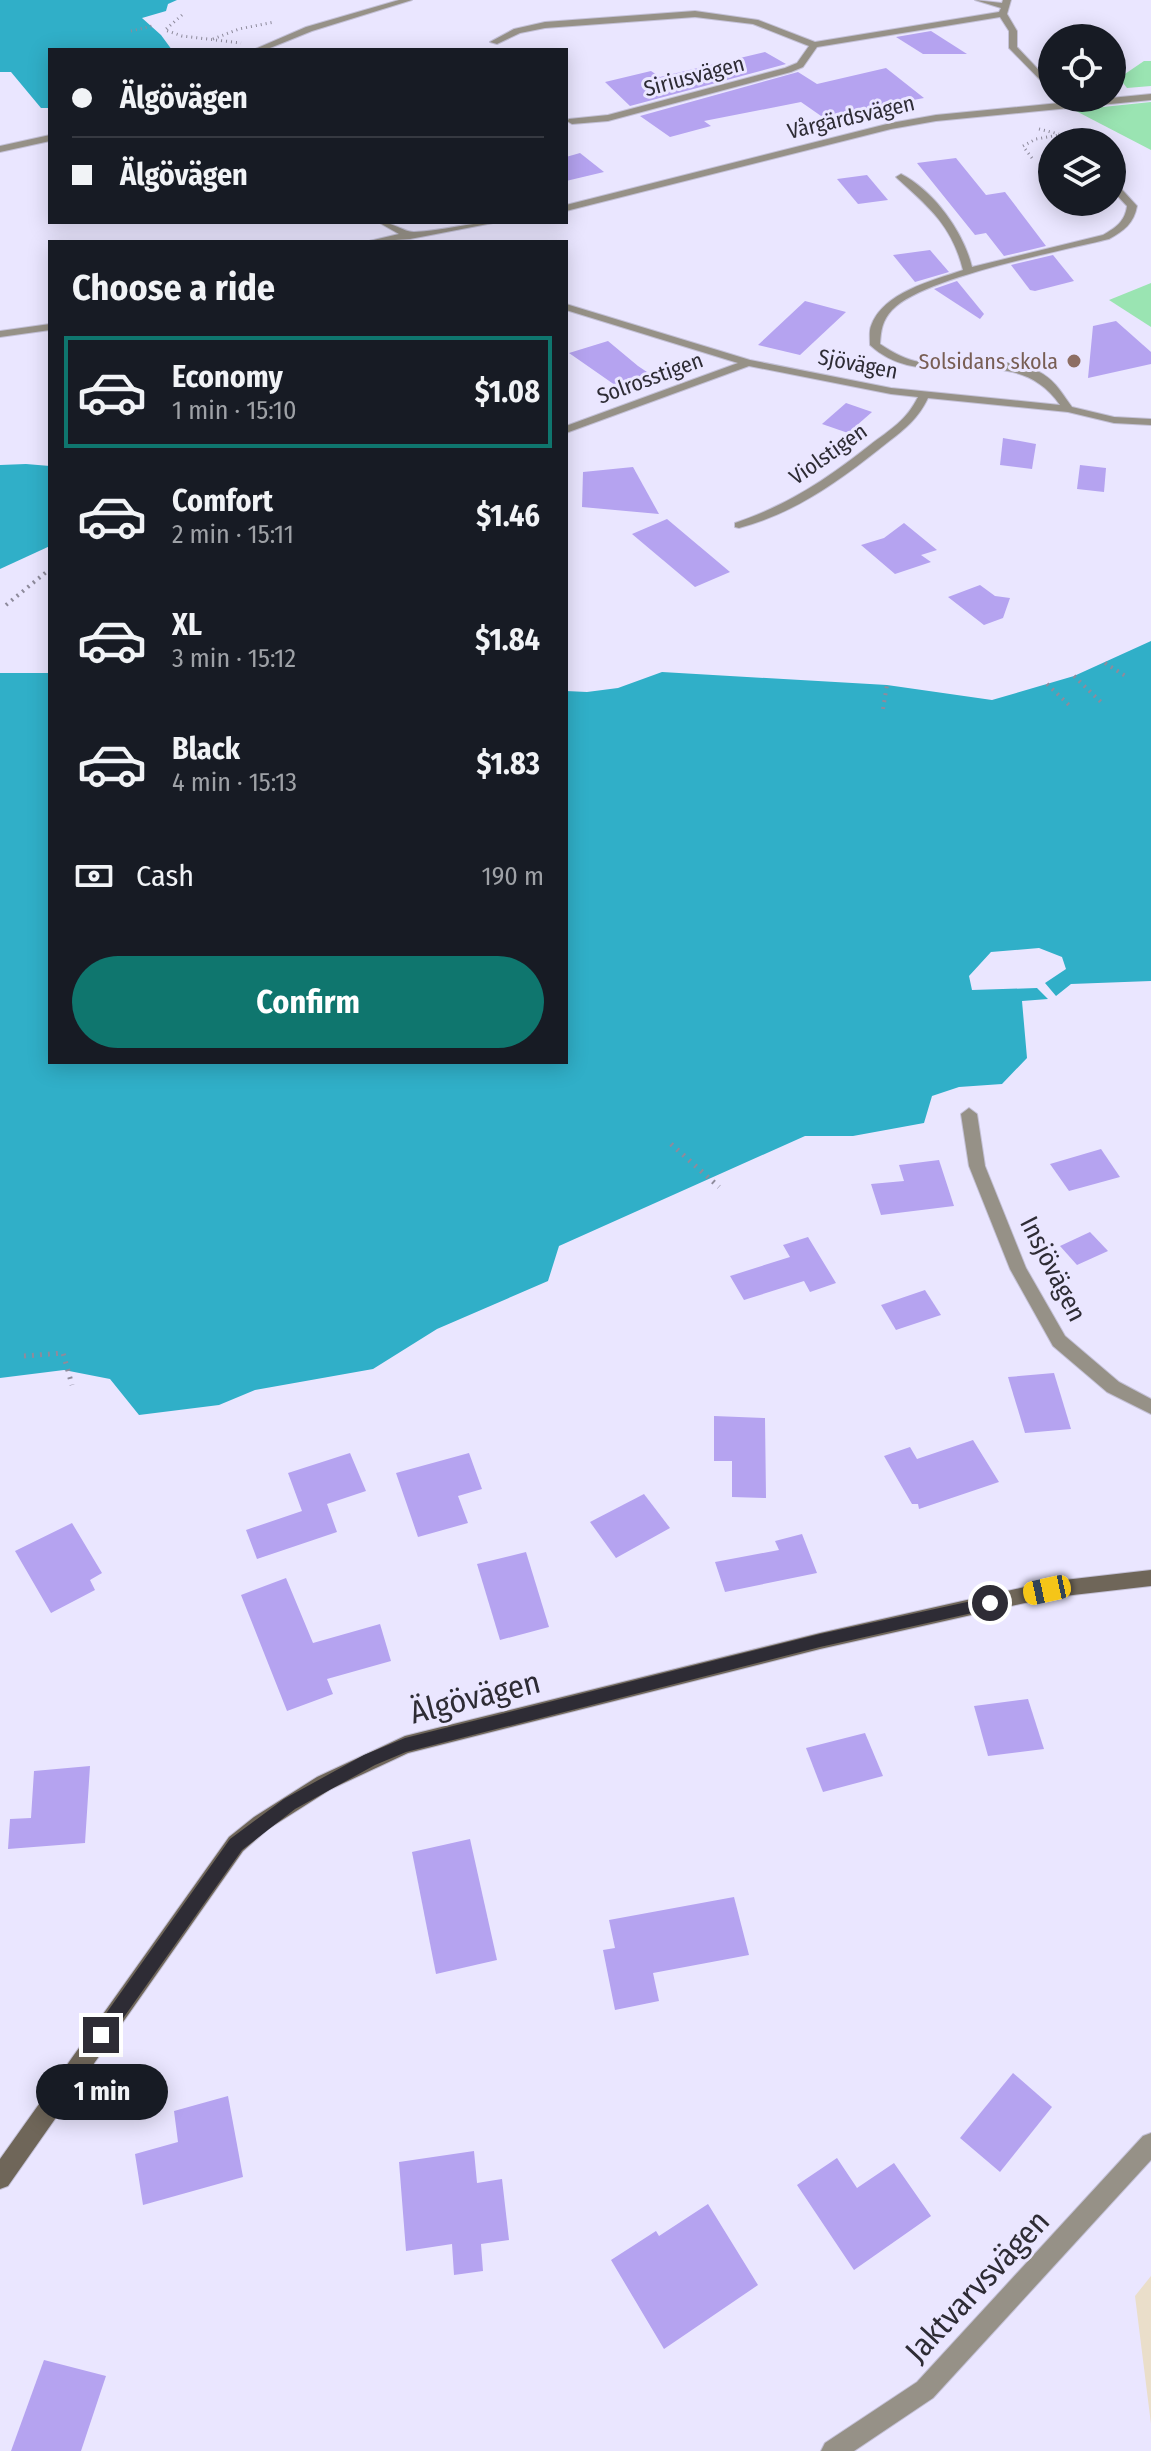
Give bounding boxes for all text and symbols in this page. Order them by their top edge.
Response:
map controls [1038,24,1126,216]
button: locate [1038,24,1126,112]
street label: Siriusvägen [641,50,747,102]
text: Älgövägen [120,80,248,116]
street label: Vårgärdsvägen [785,89,917,145]
button: layers [1038,128,1126,216]
text: Älgövägen [120,157,248,193]
text: Choose a ride [72,266,275,310]
street label: Sjövägen [816,343,900,385]
street label: Solrosstigen [593,346,707,410]
place label: Solsidans skola [919,348,1058,375]
marker: Solsidans skola [1065,352,1083,370]
icon: car [76,356,148,428]
text: Economy [172,359,283,395]
text: $1.08 [475,374,540,410]
text: 1 min · 15:10 [172,395,296,426]
street label: Violstigen [784,417,872,491]
icon: car [76,480,148,552]
text: Comfort [172,483,273,519]
text: $1.46 [476,498,540,534]
text: 2 min · 15:11 [172,519,294,550]
icon: car [76,604,148,676]
text: XL [172,607,202,643]
text: $1.84 [475,622,540,658]
text: 3 min · 15:12 [172,643,296,674]
icon: car [76,728,148,800]
text: Black [172,731,240,767]
text: $1.83 [477,746,540,782]
text: 4 min · 15:13 [172,767,297,798]
icon: cash [72,854,116,898]
text: Cash [136,858,194,894]
text: 190 m [482,861,544,892]
button: Confirm [72,956,544,1048]
street label: Insjövägen [1013,1211,1093,1327]
car [1021,1573,1073,1607]
route start [972,1585,1008,1621]
street label: Älgövägen [406,1662,544,1732]
route end [83,2017,119,2053]
callout: 1 min [35,2063,167,2119]
text: 1 min [74,2076,130,2107]
street label: Jaktvarvsvägen [897,2202,1057,2370]

